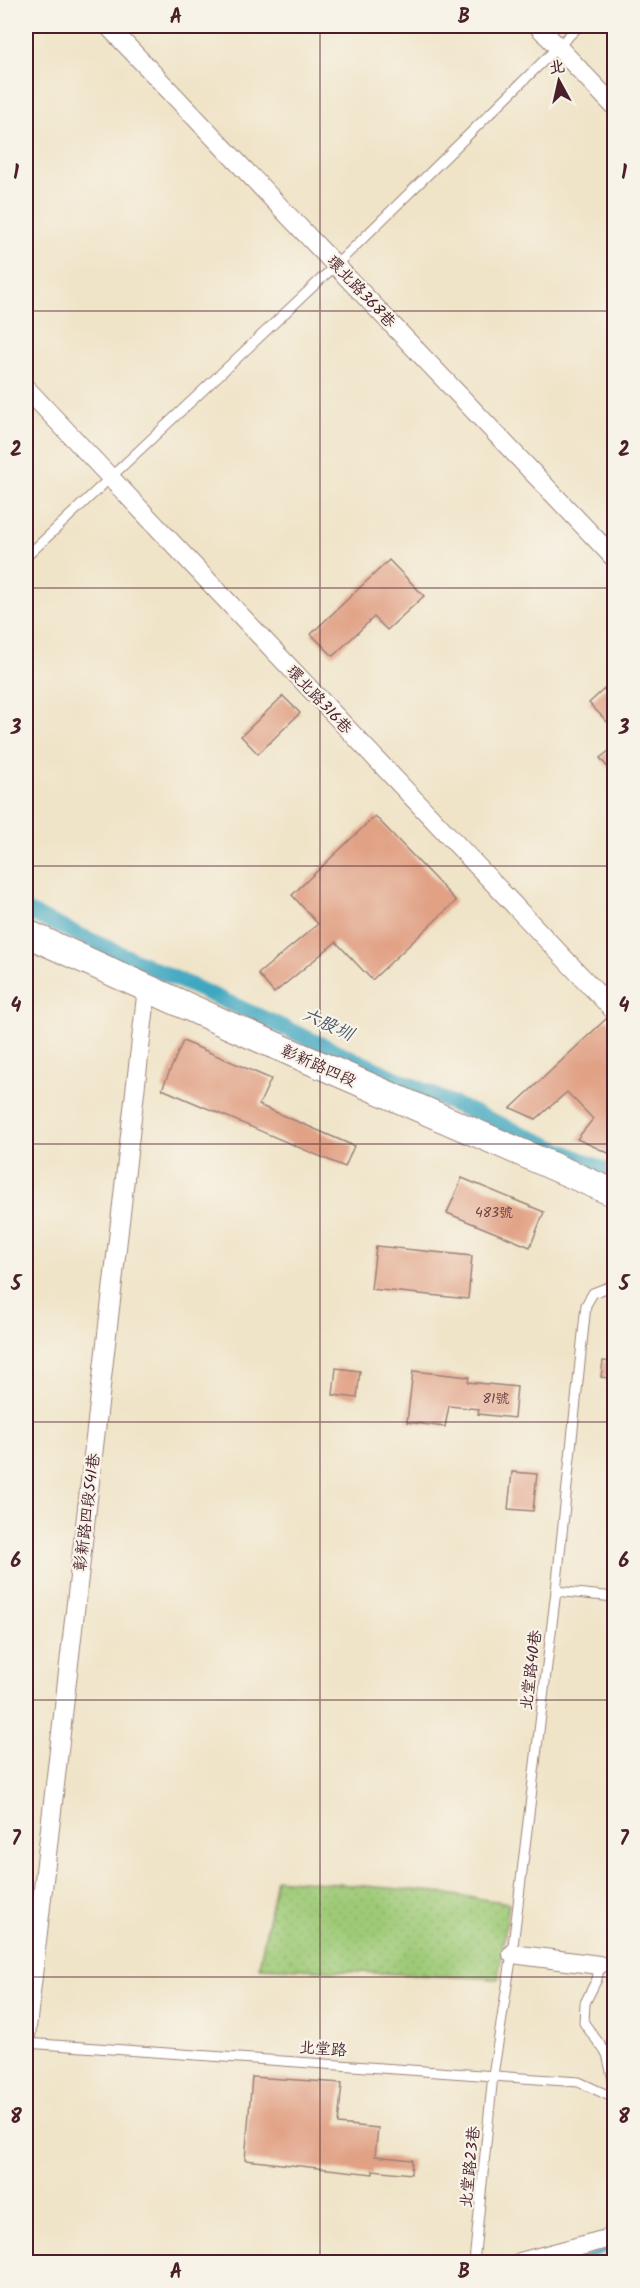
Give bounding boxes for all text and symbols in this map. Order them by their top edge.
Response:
text: A [170,2,182,34]
text: B [458,2,470,34]
north arrow [529,51,589,111]
text: 北 [547,54,567,81]
text: 1 [13,158,19,190]
text: 1 [621,158,627,190]
street label: 環北路368巷 [321,250,401,334]
text: 2 [10,435,22,467]
text: 2 [618,435,630,467]
street label: 環北路316巷 [280,660,358,740]
text: 3 [10,713,22,745]
text: 3 [618,713,630,745]
text: 4 [11,991,22,1023]
text: 4 [619,991,630,1023]
water label: 六股圳 [297,1001,360,1050]
street label: 彰新路四段 [277,1039,360,1094]
house number: 483號 [475,1202,513,1224]
text: 5 [10,1269,23,1301]
text: 5 [618,1269,631,1301]
house number: 81號 [483,1388,509,1410]
street label: 彰新路四段541巷 [68,1452,107,1572]
text: 6 [11,1546,22,1578]
text: 6 [619,1546,630,1578]
street label: 北堂路40巷 [514,1629,549,1712]
text: 7 [11,1824,21,1856]
text: 7 [619,1824,629,1856]
street label: 北堂路 [298,2035,348,2064]
text: 8 [10,2102,22,2134]
text: 8 [618,2102,630,2134]
street label: 北堂路23巷 [454,2125,487,2209]
text: A [170,2257,182,2288]
text: B [458,2257,470,2288]

